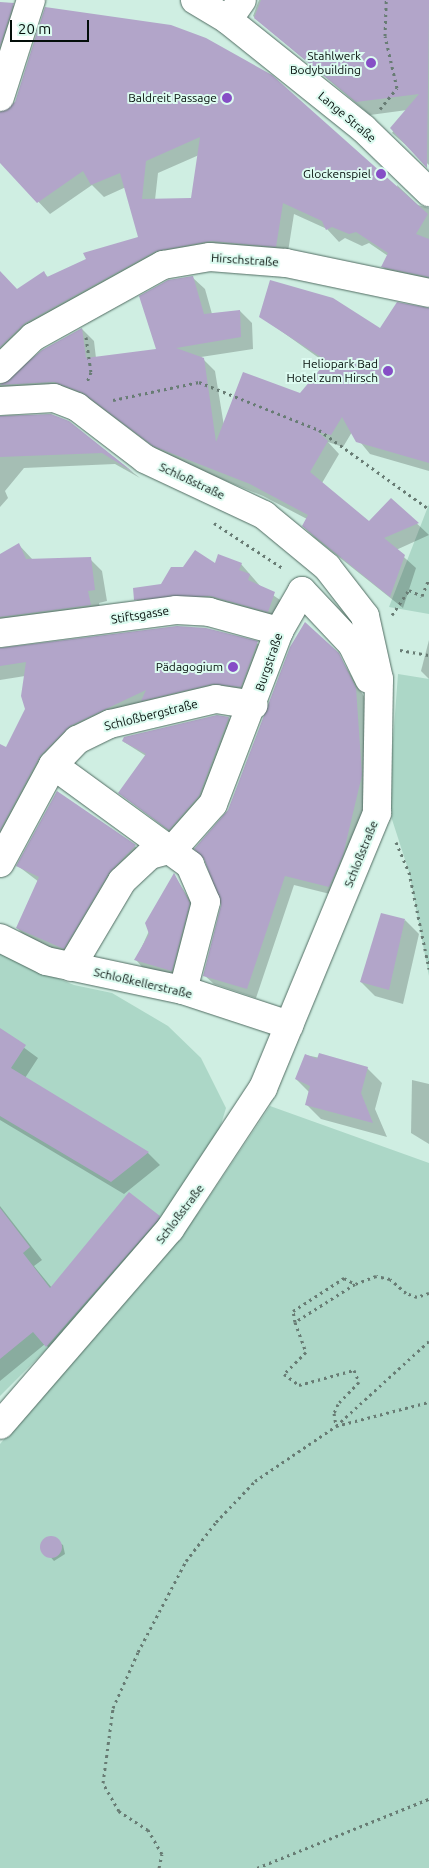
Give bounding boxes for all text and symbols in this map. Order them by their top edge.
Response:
scale bar [12,10,91,42]
text: 20 m [18,20,51,37]
place label: Stahlwerk Bodybuilding [290,49,361,77]
marker: Stahlwerk Bodybuilding [365,57,377,69]
street label: Lange Straße [315,89,379,145]
place label: Baldreit Passage [128,91,217,105]
marker: Baldreit Passage [221,92,233,104]
place label: Glockenspiel [303,167,371,181]
marker: Glockenspiel [375,168,387,180]
street label: Hirschstraße [211,250,279,270]
place label: Heliopark Bad Hotel zum Hirsch [286,357,378,385]
marker: Heliopark Bad Hotel zum Hirsch [382,365,394,377]
street label: Schloßstraße [157,460,227,502]
street label: Stiftsgasse [110,603,170,627]
street label: Burgstraße [252,631,286,693]
place label: Pädagogium [156,660,223,674]
marker: Pädagogium [227,661,239,673]
street label: Schloßbergstraße [103,696,199,734]
street label: Schloßstraße [341,819,381,889]
street label: Schloßkellerstraße [92,965,194,1001]
street label: Schloßstraße [153,1181,207,1247]

